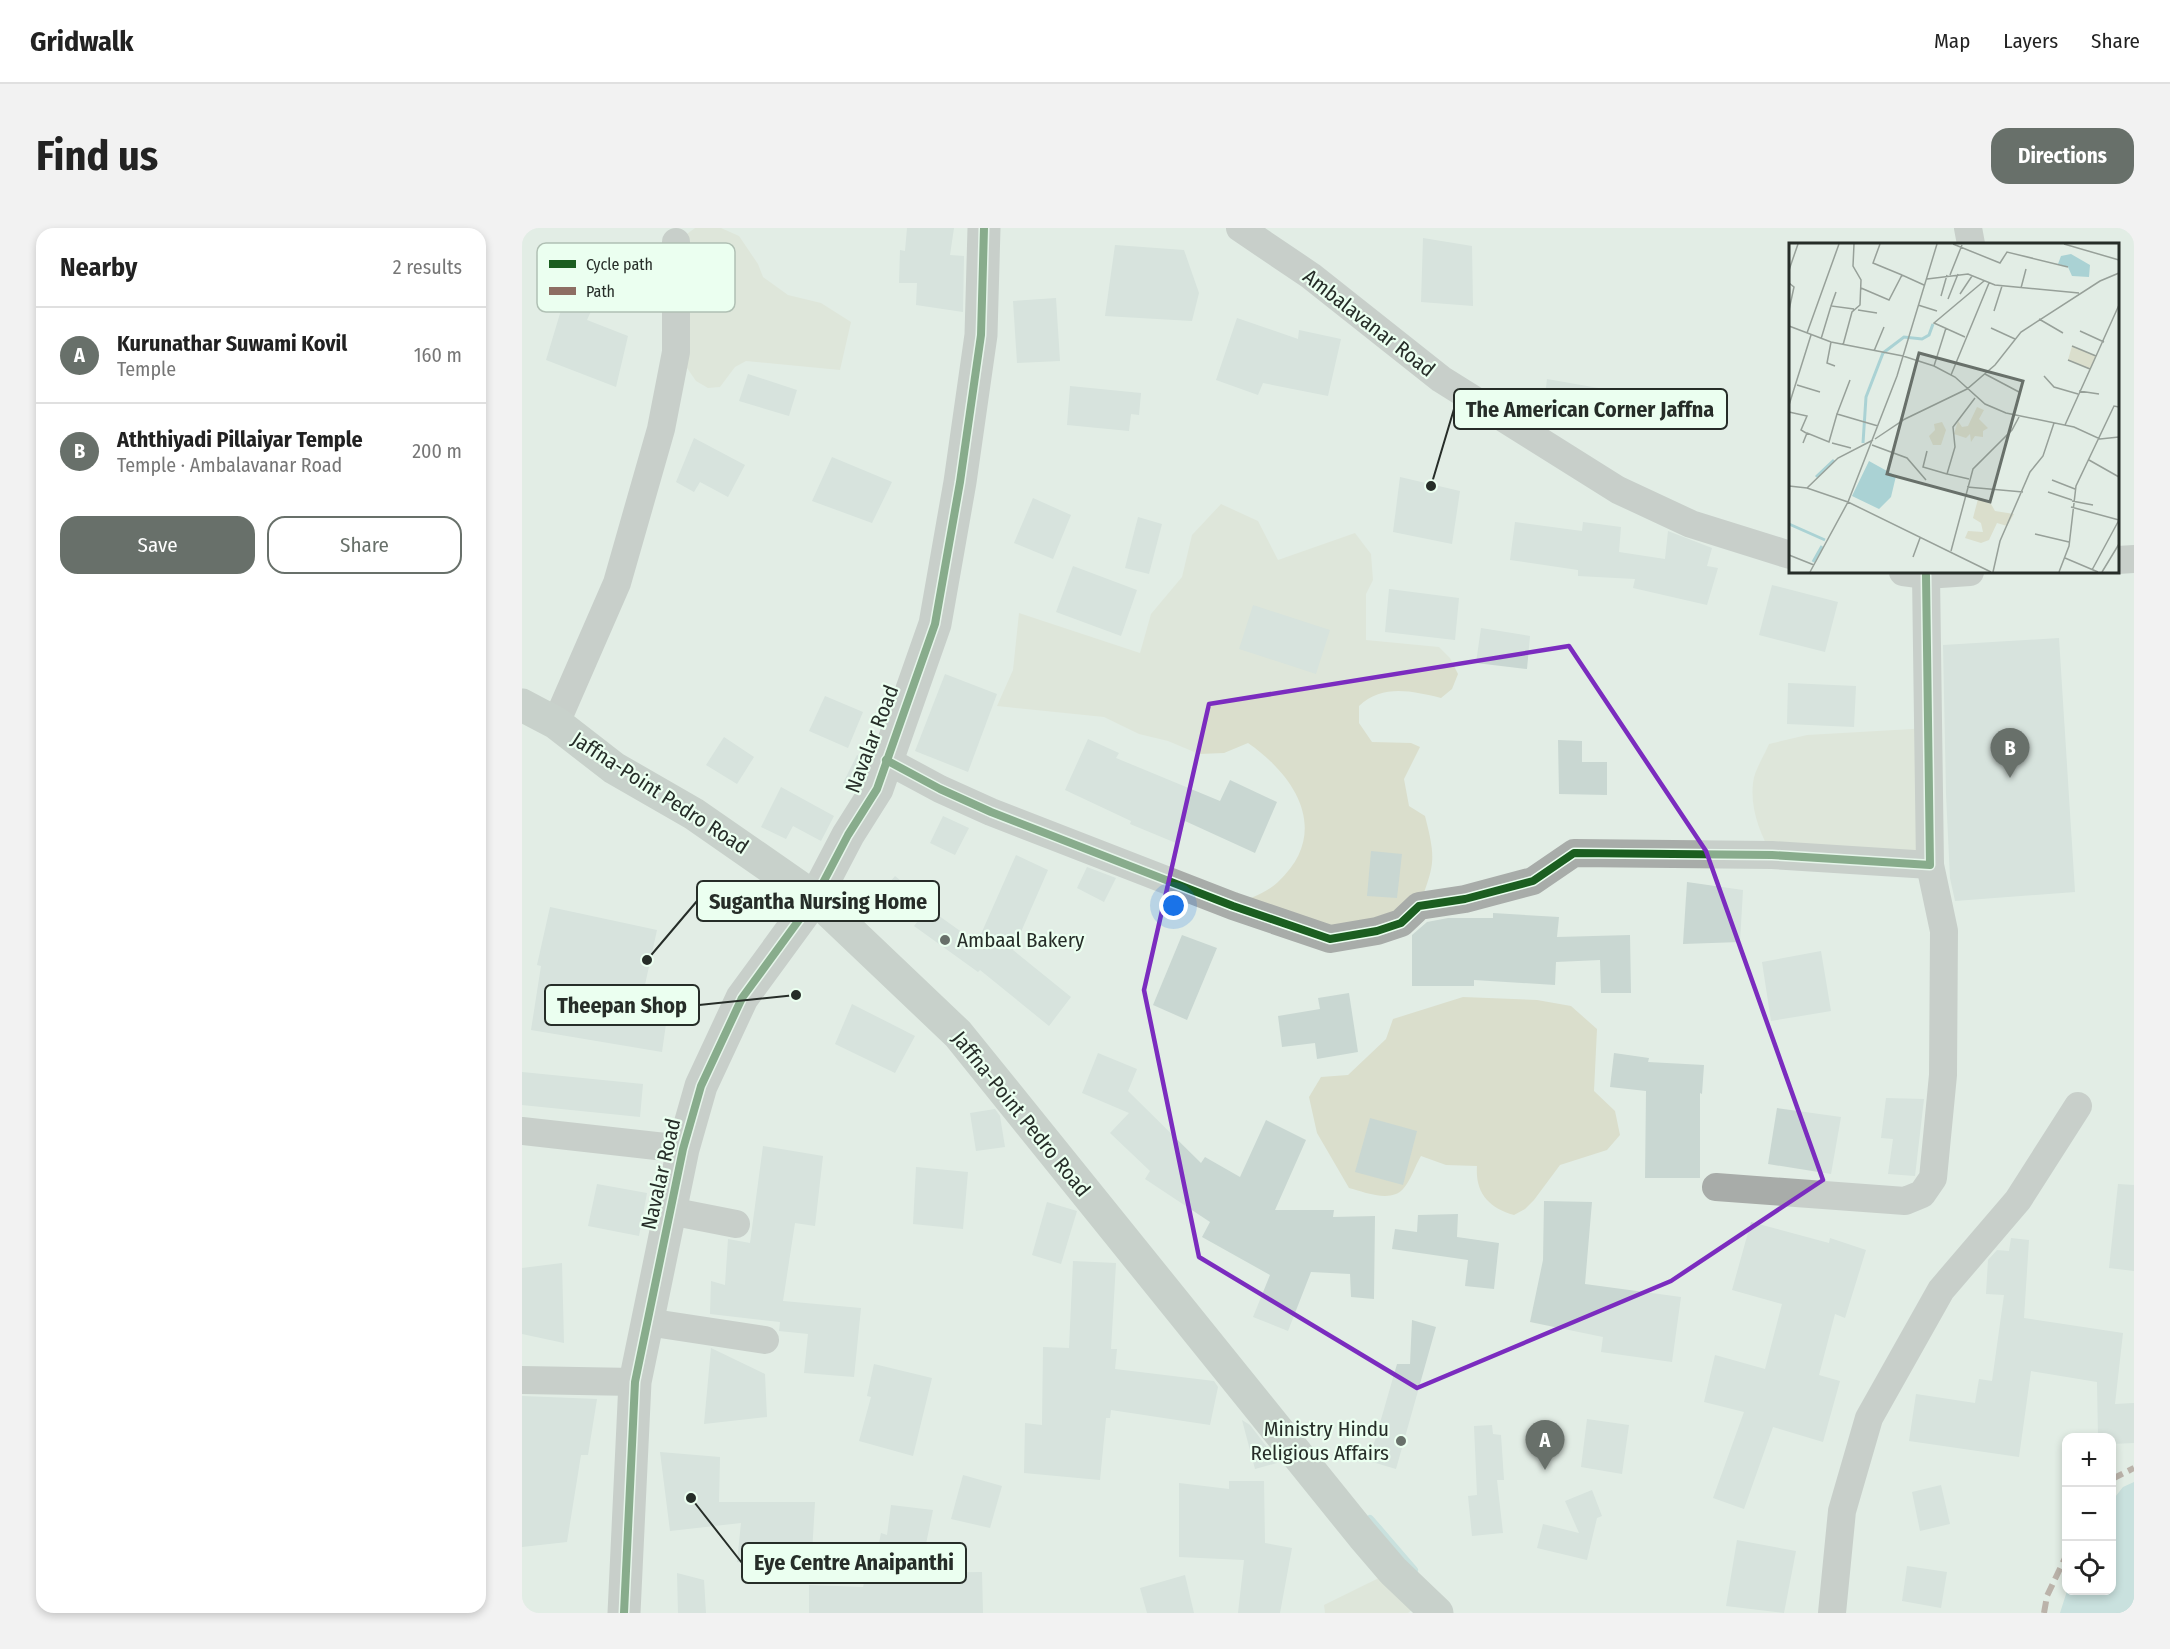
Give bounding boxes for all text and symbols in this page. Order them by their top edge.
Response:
text: Gridwalk [30,25,134,58]
text: Map [1934,28,1970,54]
text: Layers [2003,28,2058,54]
text: Share [2091,28,2140,54]
button: Directions [1991,128,2134,184]
text: Find us [36,131,158,181]
legend [537,243,735,312]
inset map [1789,243,2119,573]
text: Nearby [60,252,137,283]
text: 2 results [393,255,462,279]
text: Cycle path [586,255,653,274]
street label: Ambalavanar Road [1298,263,1440,383]
text: Path [586,282,615,301]
text: Kurunathar Suwami Kovil [117,330,347,357]
text: A [74,343,85,367]
text: 160 m [414,343,462,367]
text: Temple [117,357,176,381]
callout: The American Corner Jaffna [1454,389,1727,429]
text: The American Corner Jaffna [1466,396,1714,423]
text: Aththiyadi Pillaiyar Temple [117,426,363,453]
text: B [74,439,85,463]
text: 200 m [412,439,462,463]
text: Temple · Ambalavanar Road [117,453,342,477]
button: Save [60,516,255,574]
button: Share [267,516,462,574]
street label: Navalar Road [840,681,904,797]
street label: Jaffna-Point Pedro Road [567,726,753,860]
pin: B [1990,728,2030,778]
callout: Sugantha Nursing Home [697,881,939,921]
text: Sugantha Nursing Home [709,888,927,915]
your location [1159,891,1188,920]
place label: Ambaal Bakery [957,927,1085,953]
marker: Ambaal Bakery [938,933,952,947]
callout: Theepan Shop [545,985,699,1025]
text: Theepan Shop [557,992,687,1019]
street label: Jaffna-Point Pedro Road [946,1026,1096,1202]
street label: Navalar Road [636,1116,686,1232]
place label: Ministry Hindu Religious Affairs [1251,1416,1389,1466]
pin: A [1526,1420,1564,1470]
map controls [2062,1433,2116,1595]
button: + [2062,1433,2116,1487]
marker: Ministry Hindu Religious Affairs [1394,1434,1408,1448]
button: − [2062,1487,2116,1541]
button: locate [2062,1541,2116,1595]
callout: Eye Centre Anaipanthi [742,1543,966,1583]
text: Eye Centre Anaipanthi [754,1549,954,1576]

